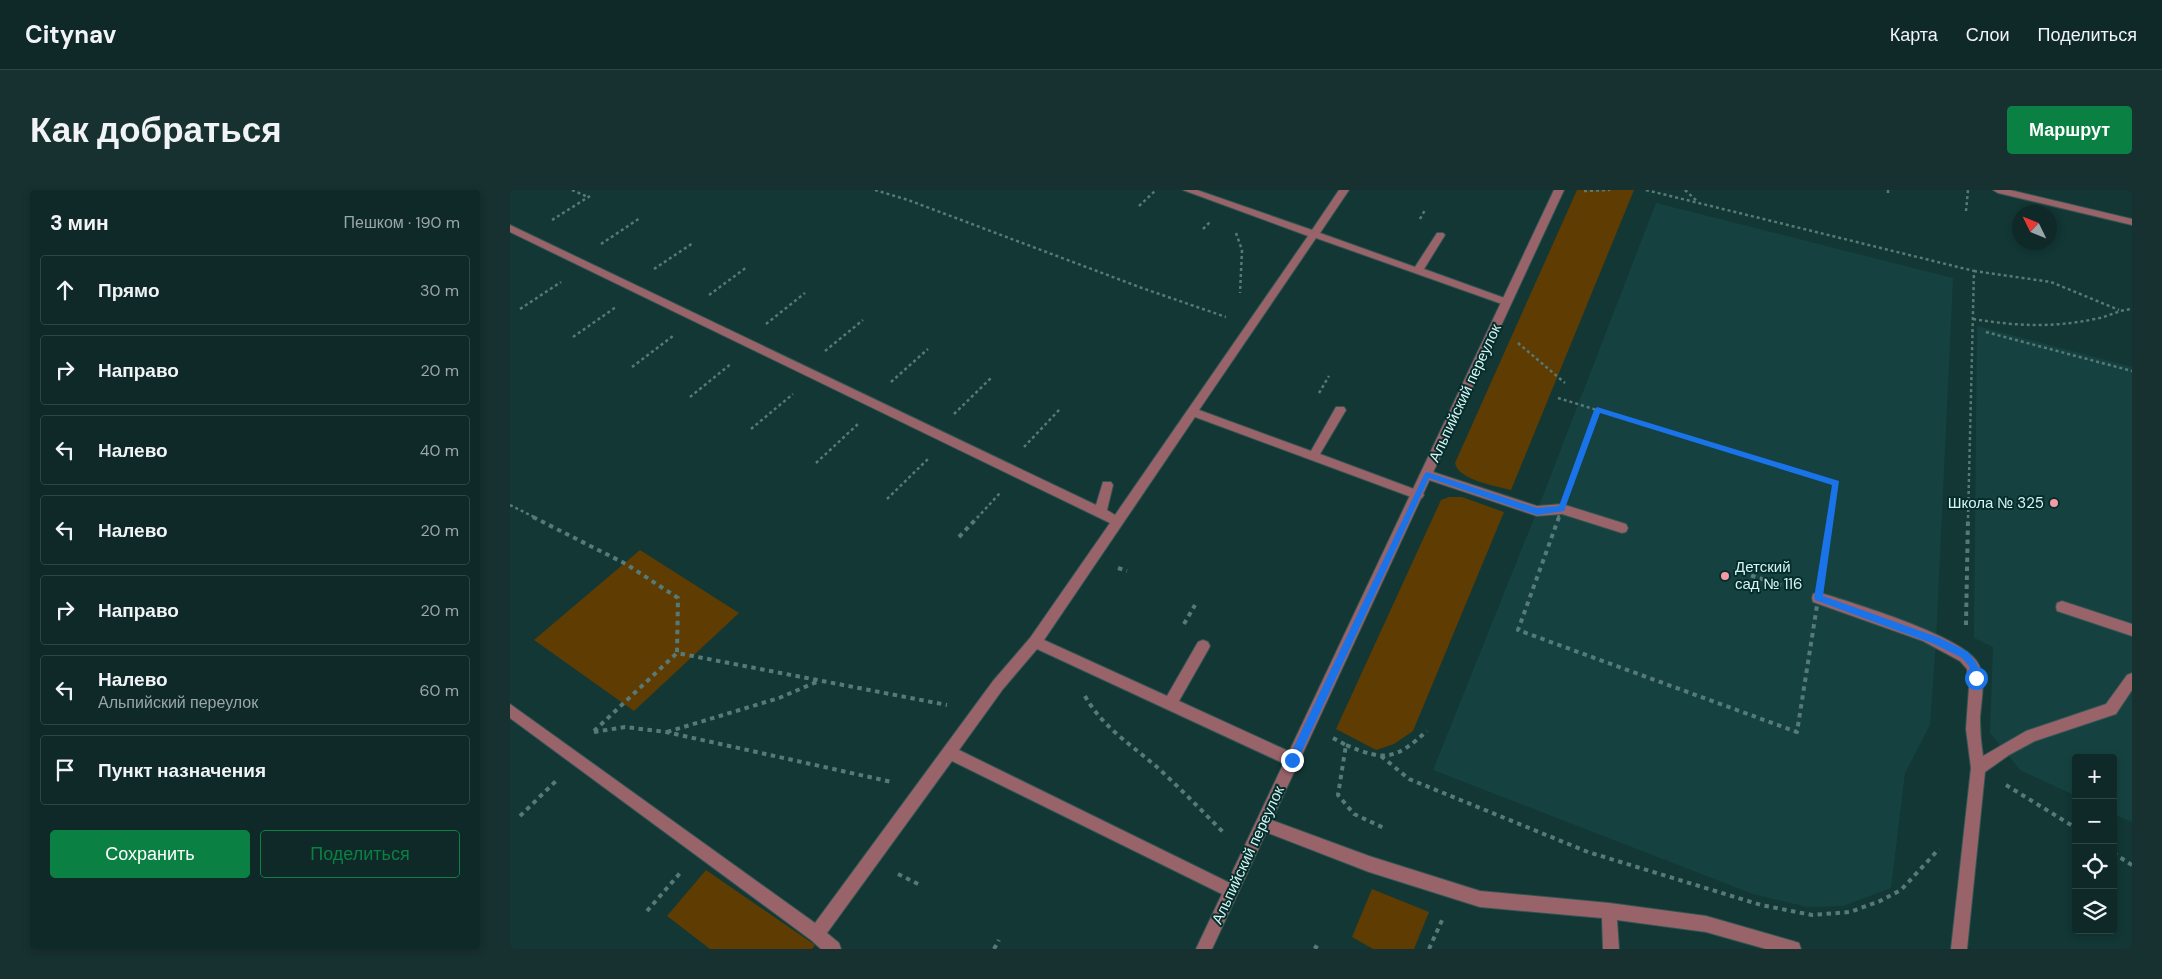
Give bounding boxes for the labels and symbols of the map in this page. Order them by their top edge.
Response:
north arrow [2012,205,2057,250]
street label: Альпийский переулок [1424,320,1506,465]
place label: Школа № 325 [1948,493,2044,513]
marker: Школа № 325 [2048,497,2060,509]
place label: Детский сад № 116 [1735,557,1802,594]
marker: Детский сад № 116 [1719,570,1731,582]
route start [1965,667,1988,690]
route end [1281,749,1304,772]
street label: Альпийский переулок [1207,782,1289,927]

